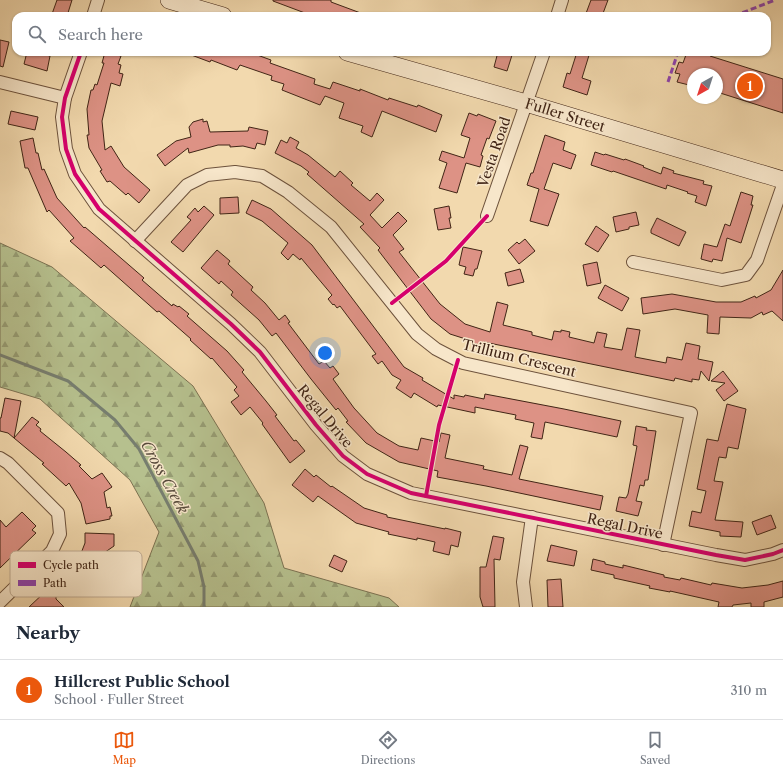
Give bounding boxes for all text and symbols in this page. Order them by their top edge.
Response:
search box [12,12,771,56]
icon: search [26,23,48,45]
text: Search here [58,25,143,44]
north arrow [687,68,723,104]
pin: 1 [737,71,763,101]
street label: Fuller Street [523,94,607,136]
street label: Vesta Road [473,114,515,190]
street label: Trillium Crescent [460,335,578,381]
your location [315,343,335,363]
street label: Regal Drive [293,381,357,451]
water label: Cross Creek [137,437,193,517]
street label: Regal Drive [585,509,665,543]
legend [10,551,142,597]
text: Cycle path [43,558,99,572]
text: Path [43,576,67,590]
text: Nearby [16,623,80,643]
text: Hillcrest Public School [54,672,230,691]
text: 1 [26,682,32,698]
text: 310 m [731,682,767,698]
text: School · Fuller Street [54,691,184,707]
tab: Map [112,729,136,767]
tab: Directions [361,729,415,767]
tab: Saved [640,729,671,767]

